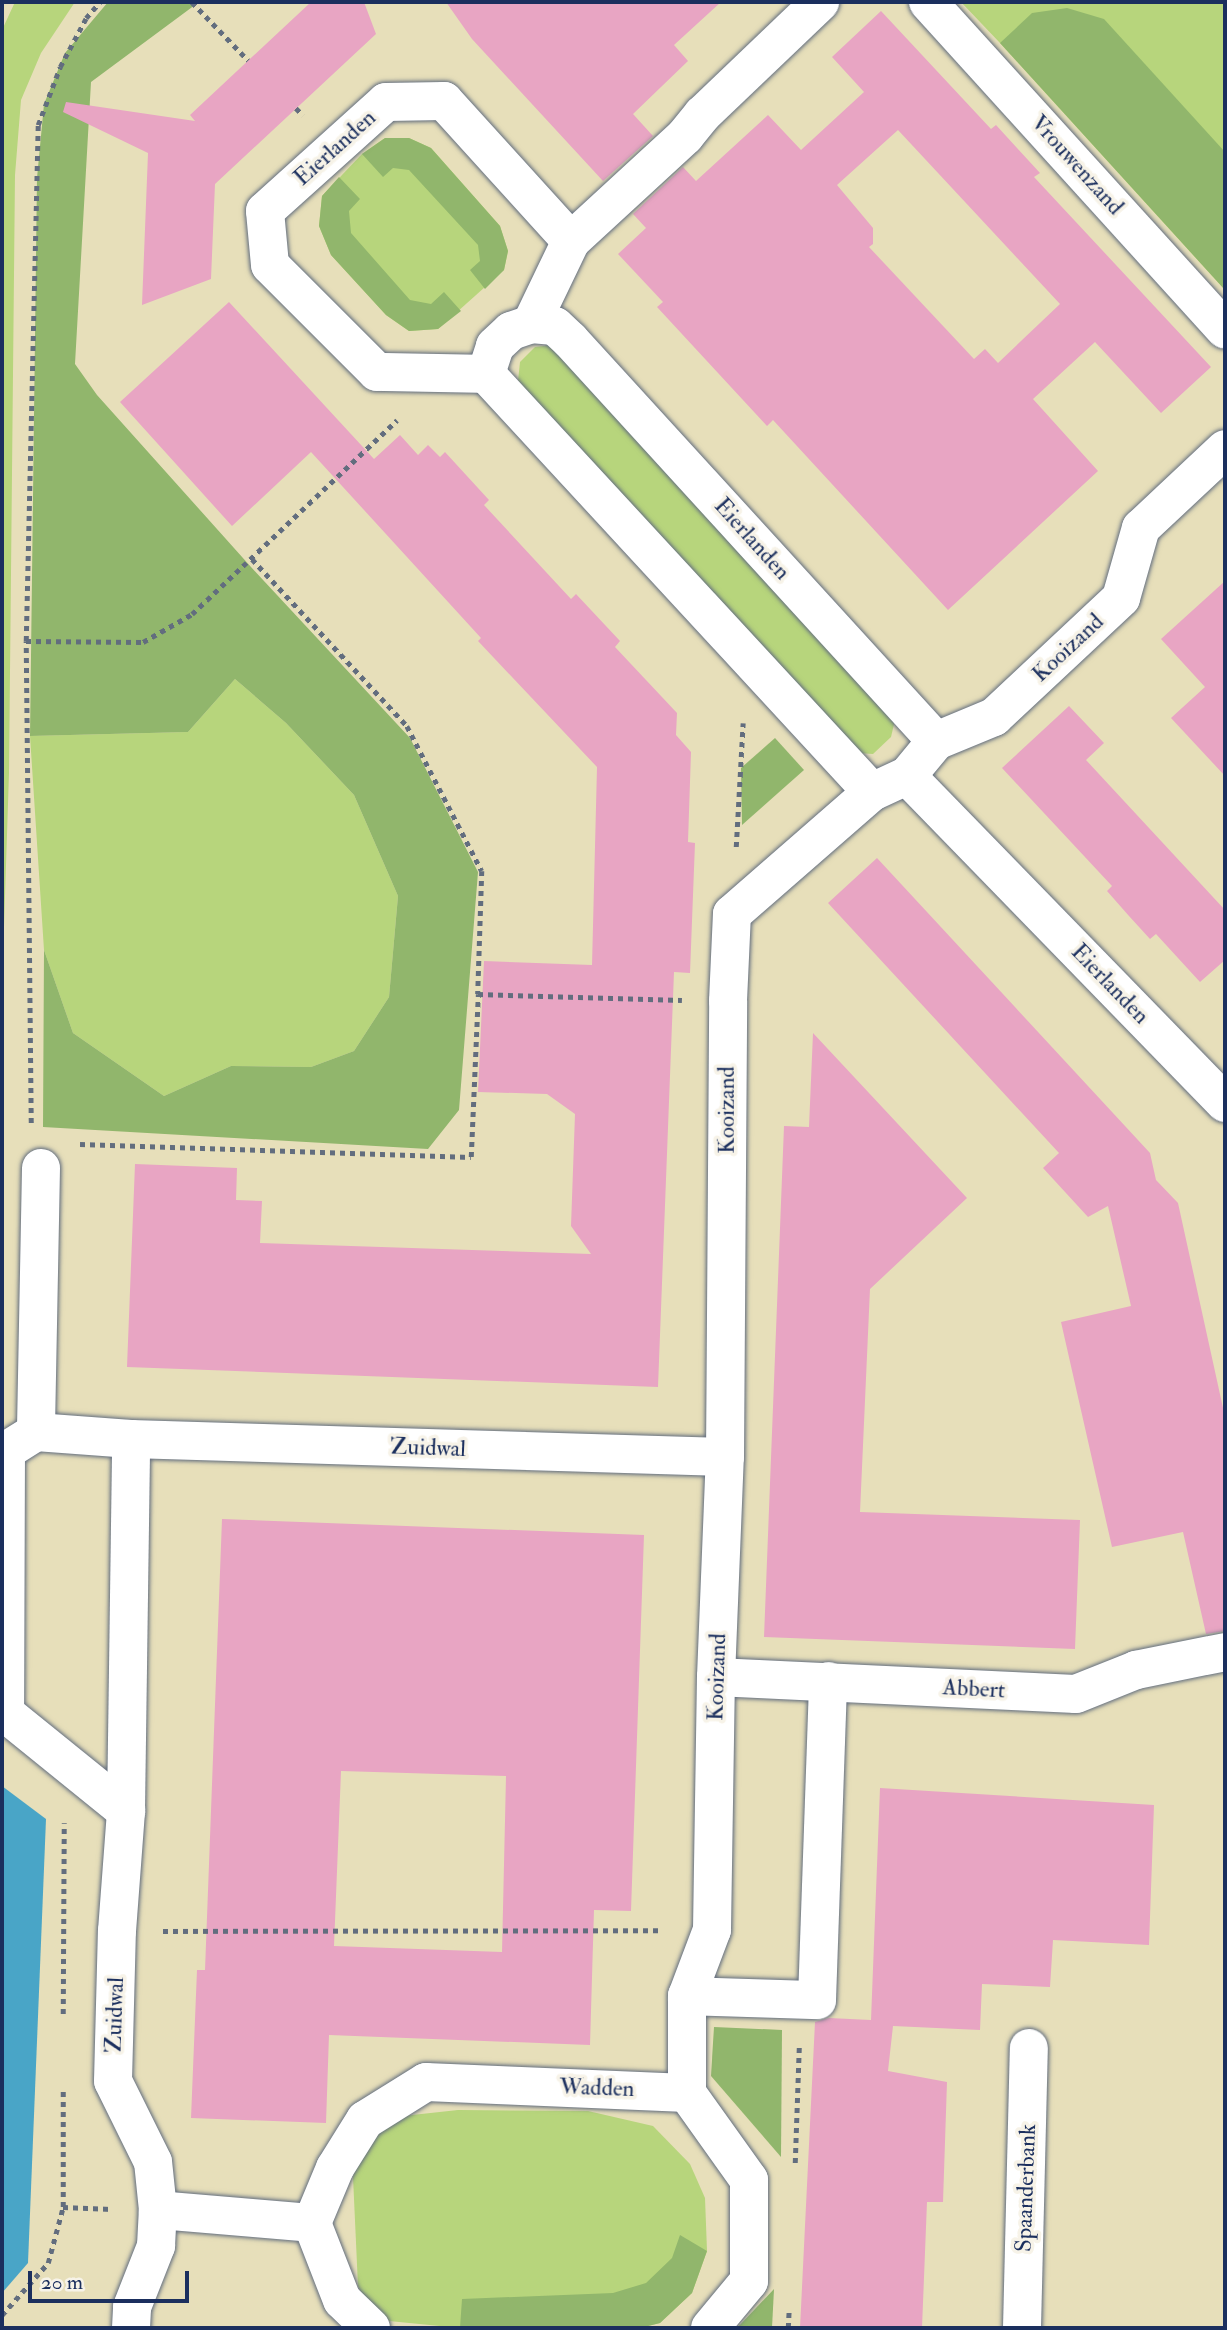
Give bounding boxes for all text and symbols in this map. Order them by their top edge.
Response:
street label: Eierlanden [288,104,382,192]
street label: Vrouwenzand [1025,109,1129,221]
street label: Eierlanden [708,492,796,586]
street label: Kooizand [1027,608,1109,688]
street label: Eierlanden [1065,938,1155,1030]
street label: Kooizand [713,1066,741,1154]
street label: Zuidwal [390,1433,466,1463]
street label: Kooizand [702,1633,732,1721]
street label: Abbert [942,1674,1006,1704]
street label: Zuidwal [100,1977,130,2053]
street label: Wadden [559,2073,635,2103]
street label: Spaanderbank [1010,2123,1042,2253]
scale bar [32,2256,192,2300]
text: 20 m [41,2269,83,2296]

